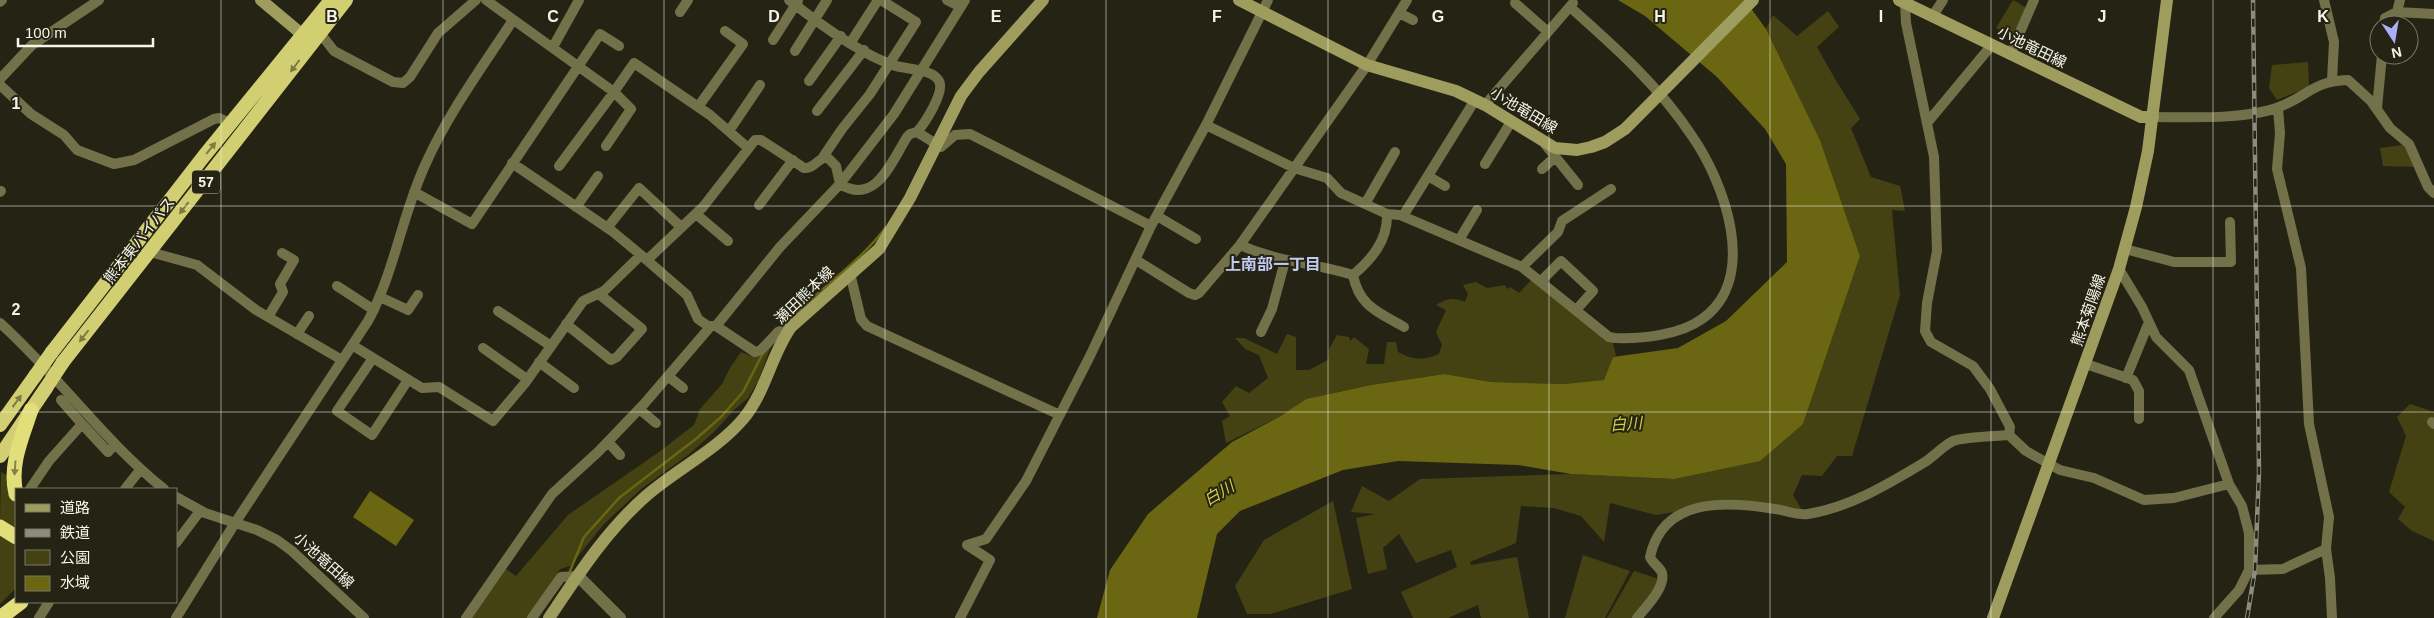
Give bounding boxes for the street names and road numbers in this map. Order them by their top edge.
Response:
street label: 小池竜田線 [1995,23,2069,71]
street label: 小池竜田線 [1487,83,1561,137]
road number: 57 [192,170,220,193]
street label: 熊本東バイパス [100,194,178,286]
street label: 瀬田熊本線 [771,263,837,327]
street label: 熊本菊陽線 [2068,272,2108,348]
street label: 小池竜田線 [290,529,358,591]

